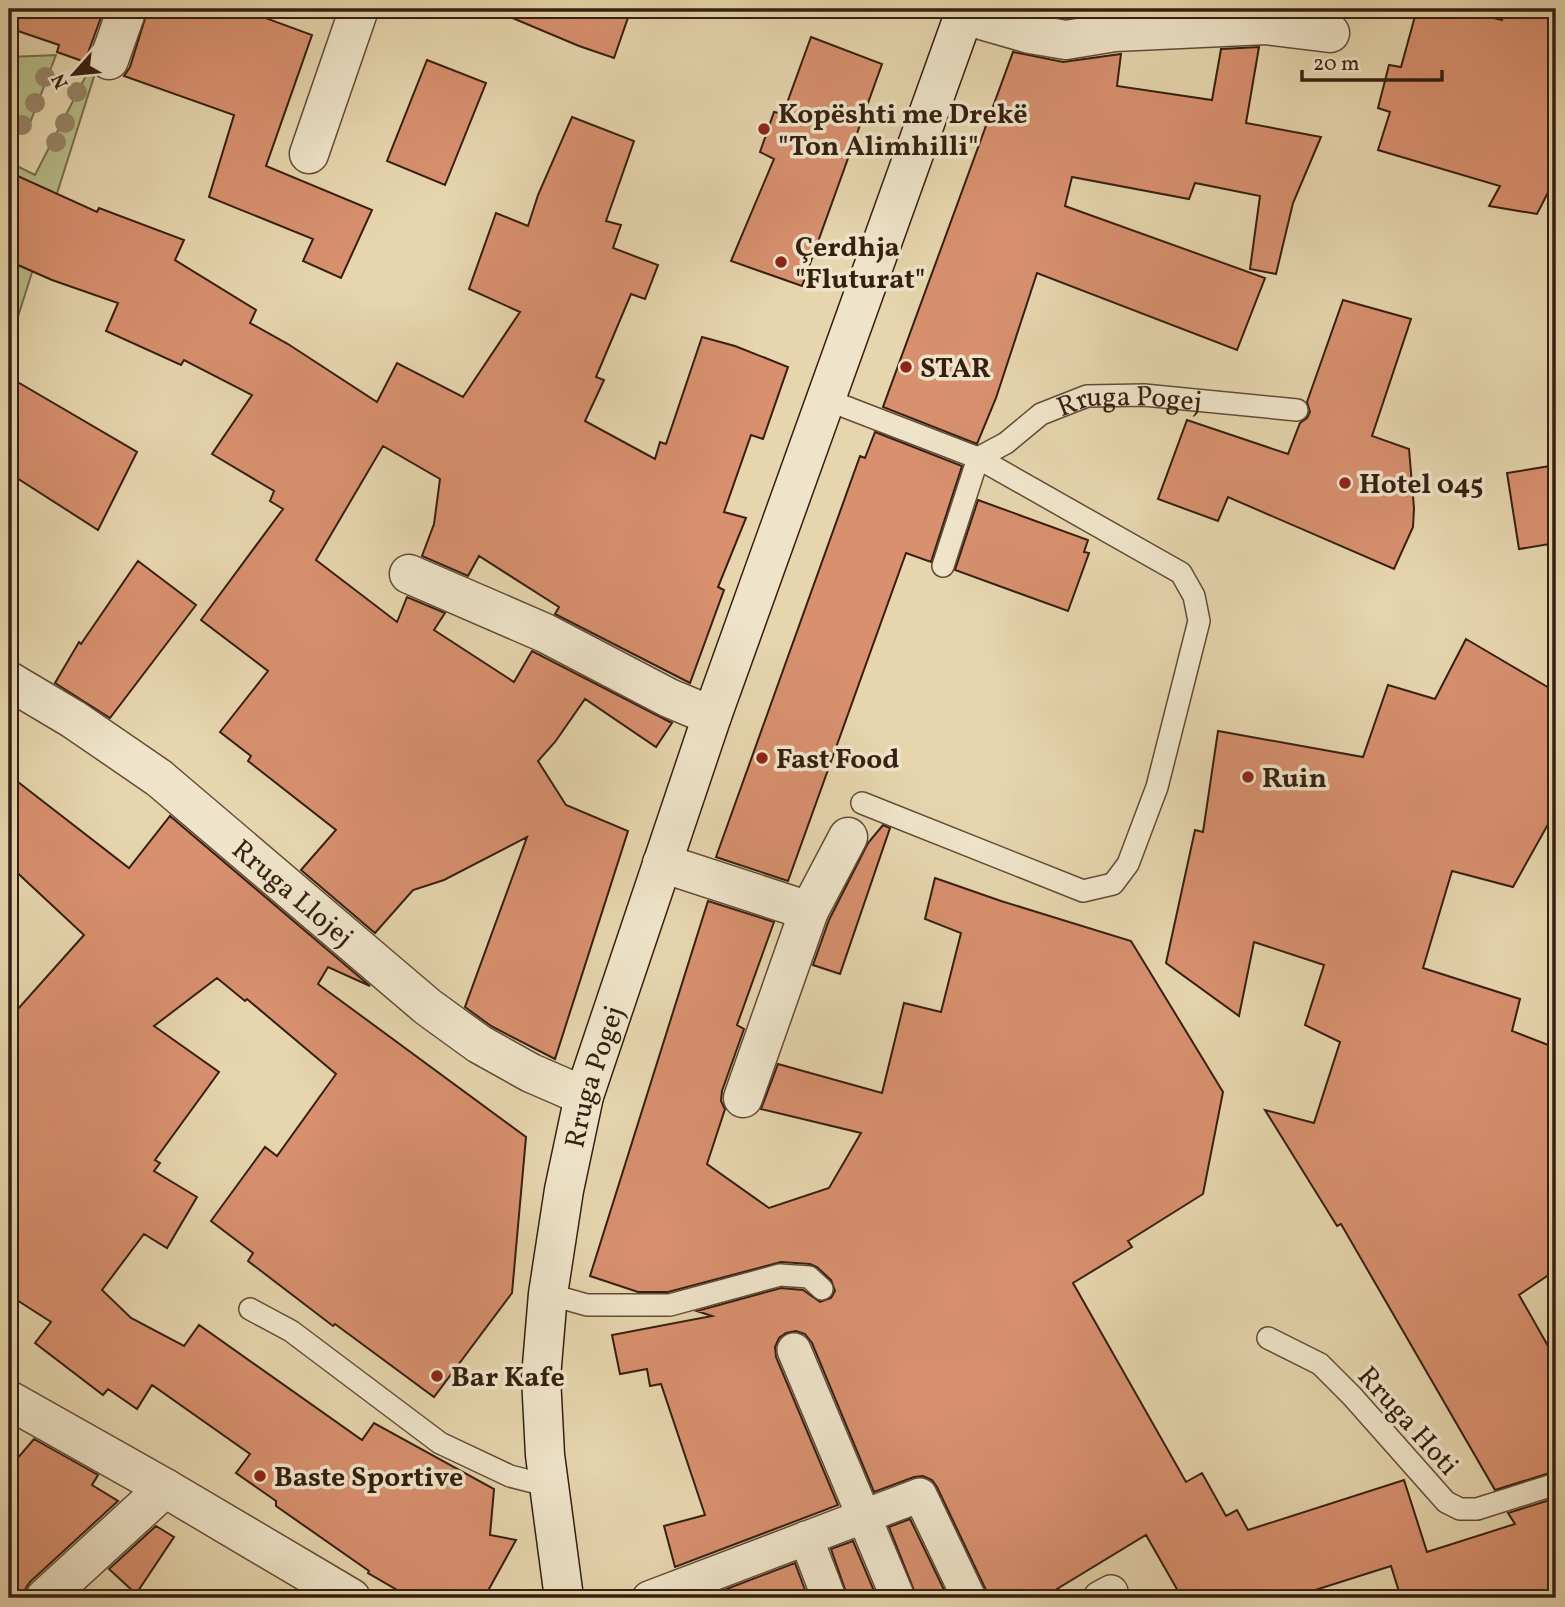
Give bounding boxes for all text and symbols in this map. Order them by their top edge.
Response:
north arrow [38,38,108,108]
scale bar [1302,38,1442,82]
text: 20 m [1313,50,1359,79]
text: N [46,69,75,93]
place label: Kopështi me Drekë "Ton Alimhilli" [778,96,1028,167]
marker: Kopështi me Drekë "Ton Alimhilli" [756,121,772,137]
place label: Çerdhja "Fluturat" [795,229,925,300]
marker: Çerdhja "Fluturat" [773,254,789,270]
place label: STAR [920,350,991,389]
marker: STAR [898,359,914,375]
street label: Rruga Pogej [1051,378,1204,428]
place label: Hotel 045 [1359,466,1483,505]
marker: Hotel 045 [1337,475,1353,491]
place label: Fast Food [776,741,899,780]
marker: Fast Food [754,750,770,766]
place label: Ruin [1262,760,1327,799]
marker: Ruin [1240,769,1256,785]
street label: Rruga Llojej [222,831,361,957]
street label: Rruga Pogej [556,1001,635,1152]
place label: Bar Kafe [451,1359,565,1398]
street label: Rruga Hoti [1348,1359,1467,1485]
marker: Bar Kafe [429,1368,445,1384]
place label: Baste Sportive [274,1459,463,1498]
marker: Baste Sportive [252,1468,268,1484]

